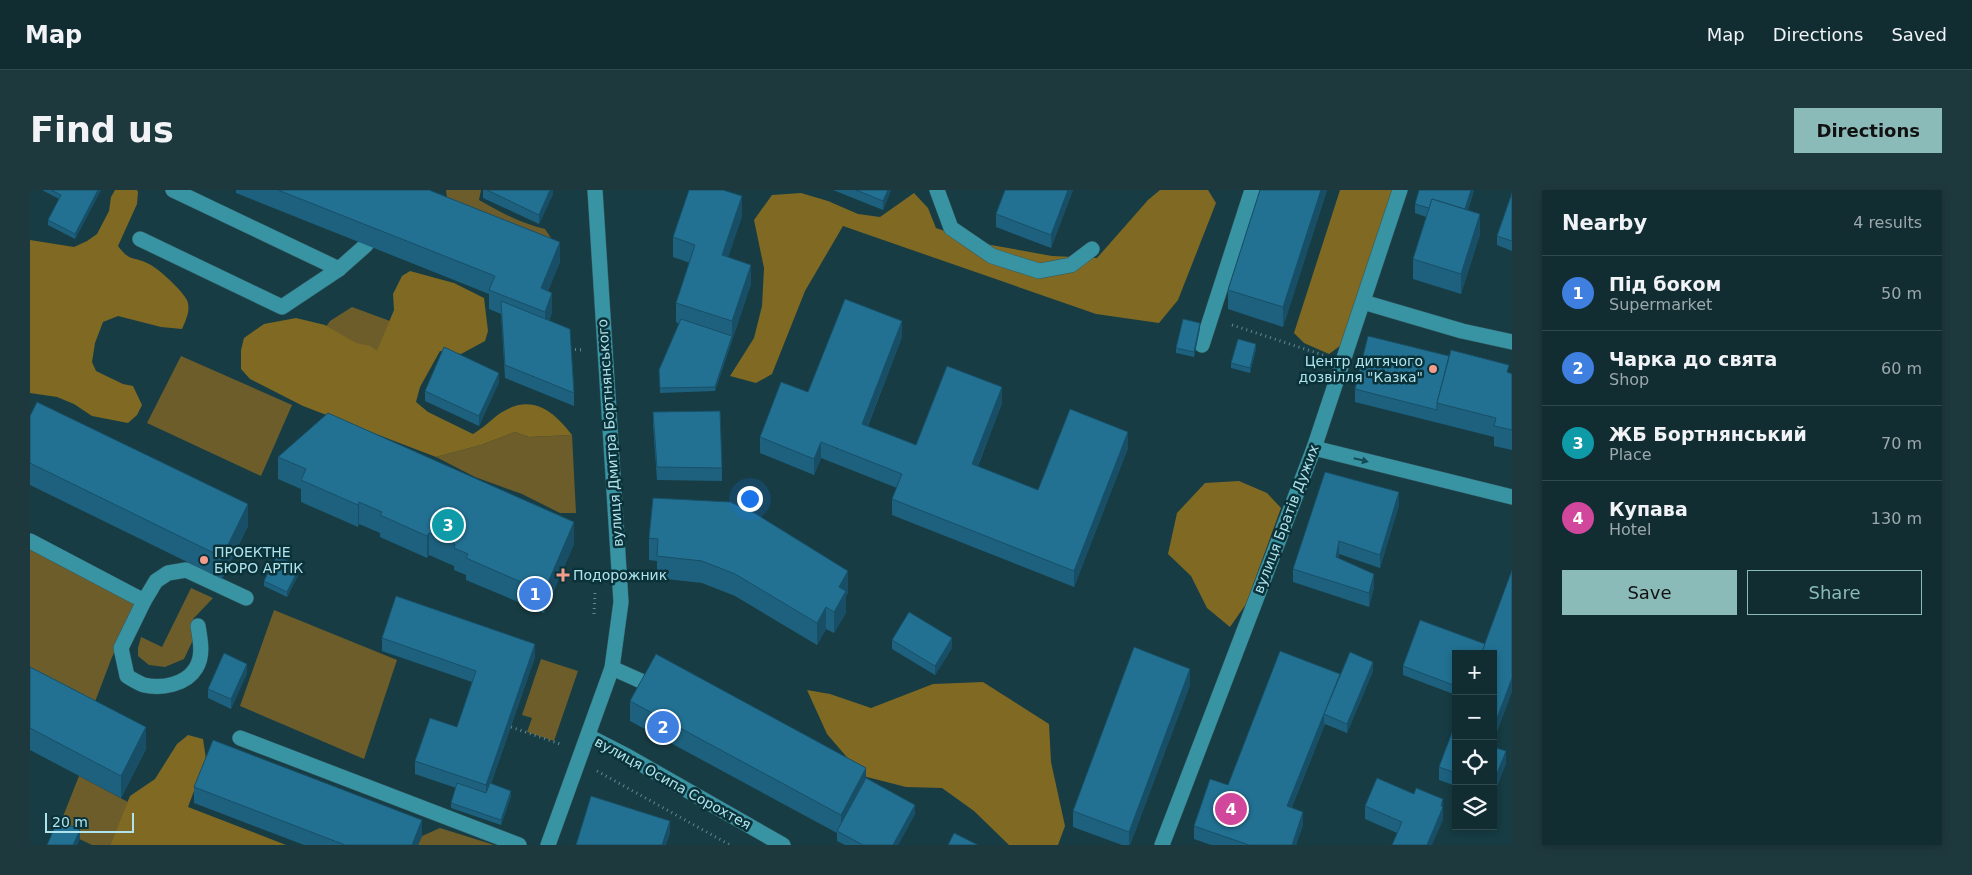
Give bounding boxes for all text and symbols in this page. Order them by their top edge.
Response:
text: Map [25,21,82,49]
text: Map [1707,24,1745,45]
text: Directions [1773,24,1863,45]
text: Saved [1891,24,1947,45]
button: Directions [1794,108,1942,153]
text: Find us [30,110,174,150]
text: Nearby [1562,211,1647,235]
text: 4 results [1853,213,1922,232]
text: Під боком [1609,273,1721,295]
text: 1 [1572,284,1584,303]
text: 50 m [1881,284,1922,303]
text: Supermarket [1609,295,1712,314]
street label: вулиця Дмитра Бортнянського [594,318,626,548]
text: Чарка до свята [1609,348,1777,370]
place label: Центр дитячого дозвілля "Казка" [1299,353,1423,385]
text: 2 [1572,359,1584,378]
text: 60 m [1881,359,1922,378]
marker: Центр дитячого дозвілля "Казка" [1427,363,1439,375]
text: Shop [1609,370,1649,389]
text: ЖБ Бортнянський [1609,423,1807,445]
text: 3 [1572,434,1584,453]
text: 70 m [1881,434,1922,453]
street label: вулиця Братів Дужих [1250,442,1322,596]
text: Place [1609,445,1652,464]
one-way arrow [1353,456,1368,464]
your location [737,486,763,512]
text: Купава [1609,498,1688,520]
pin: 3 [432,506,464,544]
text: 4 [1572,509,1584,528]
text: 130 m [1871,509,1922,528]
text: Hotel [1609,520,1651,539]
place label: ПРОЕКТНЕ БЮРО АРТІК [214,544,303,576]
marker: ПРОЕКТНЕ БЮРО АРТІК [198,554,210,566]
place label: Подорожник [573,567,667,583]
marker: Подорожник [557,569,569,581]
button: Save [1562,570,1737,615]
button: Share [1747,570,1922,615]
pin: 1 [519,575,551,613]
map controls [1452,650,1497,830]
button: + [1452,650,1497,695]
button: − [1452,695,1497,740]
pin: 2 [647,708,679,746]
street label: вулиця Осипа Сорохтея [592,733,754,833]
button: locate [1452,740,1497,785]
button: layers [1452,785,1497,830]
pin: 4 [1215,790,1247,828]
scale bar [45,810,134,833]
text: 20 m [52,814,88,830]

